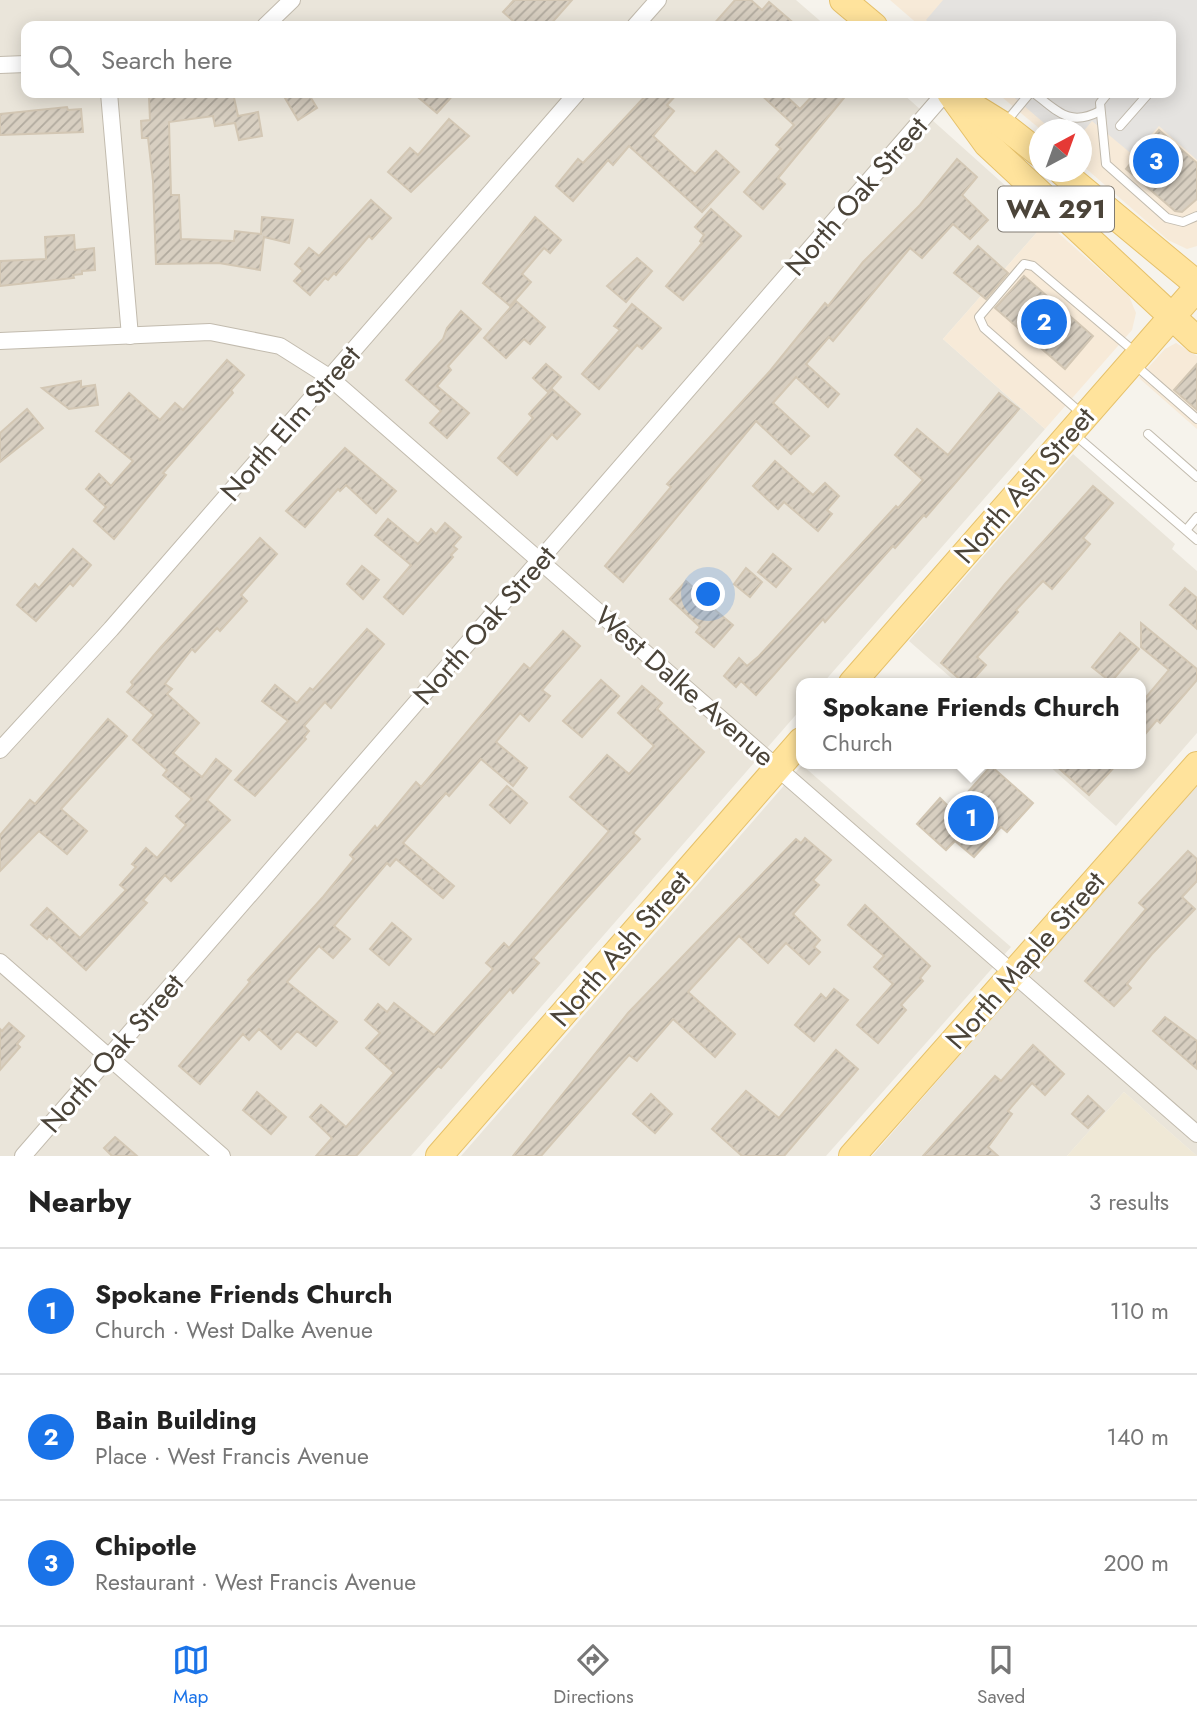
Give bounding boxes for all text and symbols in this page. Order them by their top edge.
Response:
search box [21,21,1176,98]
icon: search [45,41,83,79]
text: Search here [101,41,233,79]
street label: North Oak Street [775,107,937,285]
north arrow [1029,119,1092,182]
pin: 3 [1133,135,1179,187]
road number: WA 291 [998,186,1114,232]
pin: 2 [1021,296,1067,348]
street label: North Elm Street [211,336,370,510]
street label: North Ash Street [945,398,1104,573]
street label: North Oak Street [403,536,565,714]
your location [691,577,725,611]
street label: West Dalke Avenue [585,596,784,776]
popup [796,678,1146,769]
text: Spokane Friends Church [822,688,1120,726]
text: Church [822,726,893,760]
pin: 1 [948,792,994,844]
street label: North Ash Street [541,861,700,1036]
street label: North Maple Street [936,862,1115,1059]
street label: North Oak Street [31,964,193,1142]
text: Nearby [28,1180,131,1223]
text: 3 results [1089,1185,1169,1219]
text: Spokane Friends Church [95,1275,392,1313]
text: 1 [45,1294,57,1328]
text: 110 m [1110,1294,1169,1328]
text: Church · West Dalke Avenue [95,1313,373,1347]
text: Bain Building [95,1401,257,1439]
text: 2 [43,1420,59,1454]
text: 140 m [1107,1420,1169,1454]
text: Place · West Francis Avenue [95,1439,369,1473]
text: Chipotle [95,1527,197,1565]
text: 3 [44,1546,58,1580]
text: 200 m [1103,1546,1169,1580]
text: Restaurant · West Francis Avenue [95,1565,416,1599]
tab: Map [172,1641,210,1710]
tab: Directions [553,1641,634,1710]
tab: Saved [977,1641,1025,1710]

